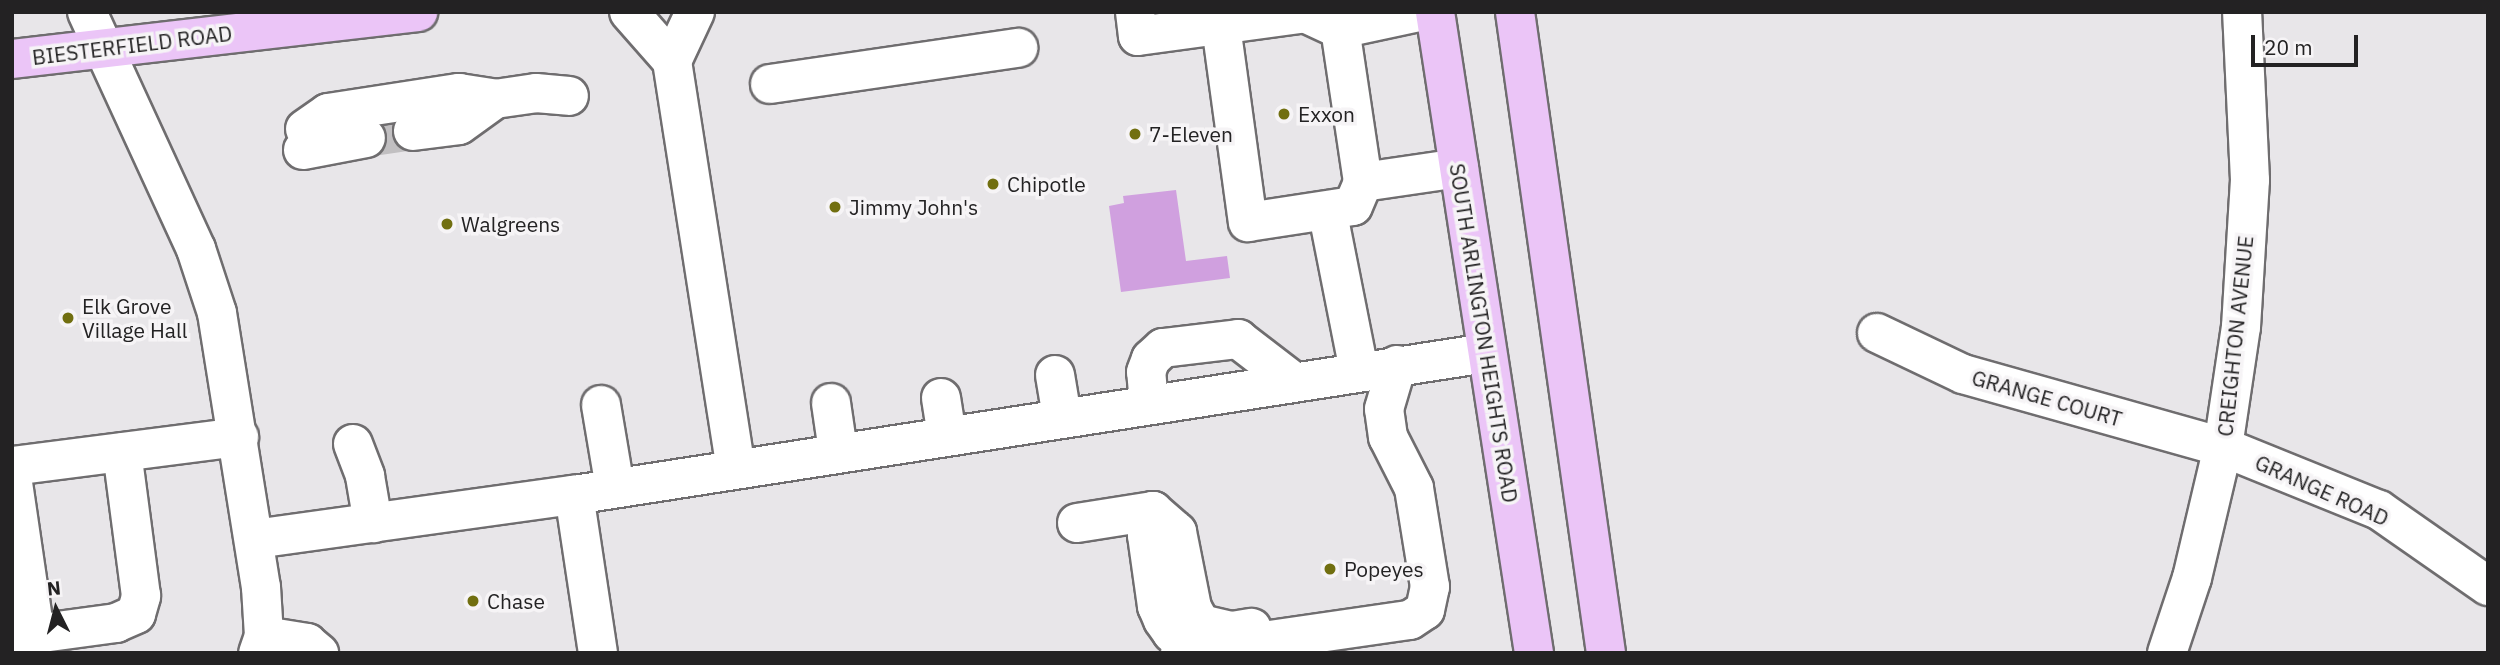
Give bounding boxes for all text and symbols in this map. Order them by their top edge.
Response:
street label: BIESTERFIELD ROAD [31,20,233,70]
scale bar [2255,21,2362,65]
text: 20 m [2264,33,2313,61]
place label: Exxon [1298,101,1355,127]
marker: Exxon [1276,106,1292,122]
place label: 7-Eleven [1149,121,1233,147]
marker: 7-Eleven [1127,126,1143,142]
street label: SOUTH ARLINGTON HEIGHTS ROAD [1445,162,1523,504]
place label: Chipotle [1007,171,1086,197]
marker: Chipotle [985,176,1001,192]
place label: Jimmy John's [849,194,978,220]
marker: Jimmy John's [827,199,843,215]
place label: Walgreens [461,211,560,237]
marker: Walgreens [439,216,455,232]
street label: CREIGHTON AVENUE [2212,234,2258,438]
place label: Elk Grove Village Hall [82,293,187,343]
marker: Elk Grove Village Hall [60,310,76,326]
street label: GRANGE COURT [1969,365,2125,431]
street label: GRANGE ROAD [2251,449,2393,531]
place label: Popeyes [1344,556,1424,582]
marker: Popeyes [1322,561,1338,577]
north arrow [21,574,91,644]
text: N [46,575,62,601]
place label: Chase [487,588,545,614]
marker: Chase [465,593,481,609]

